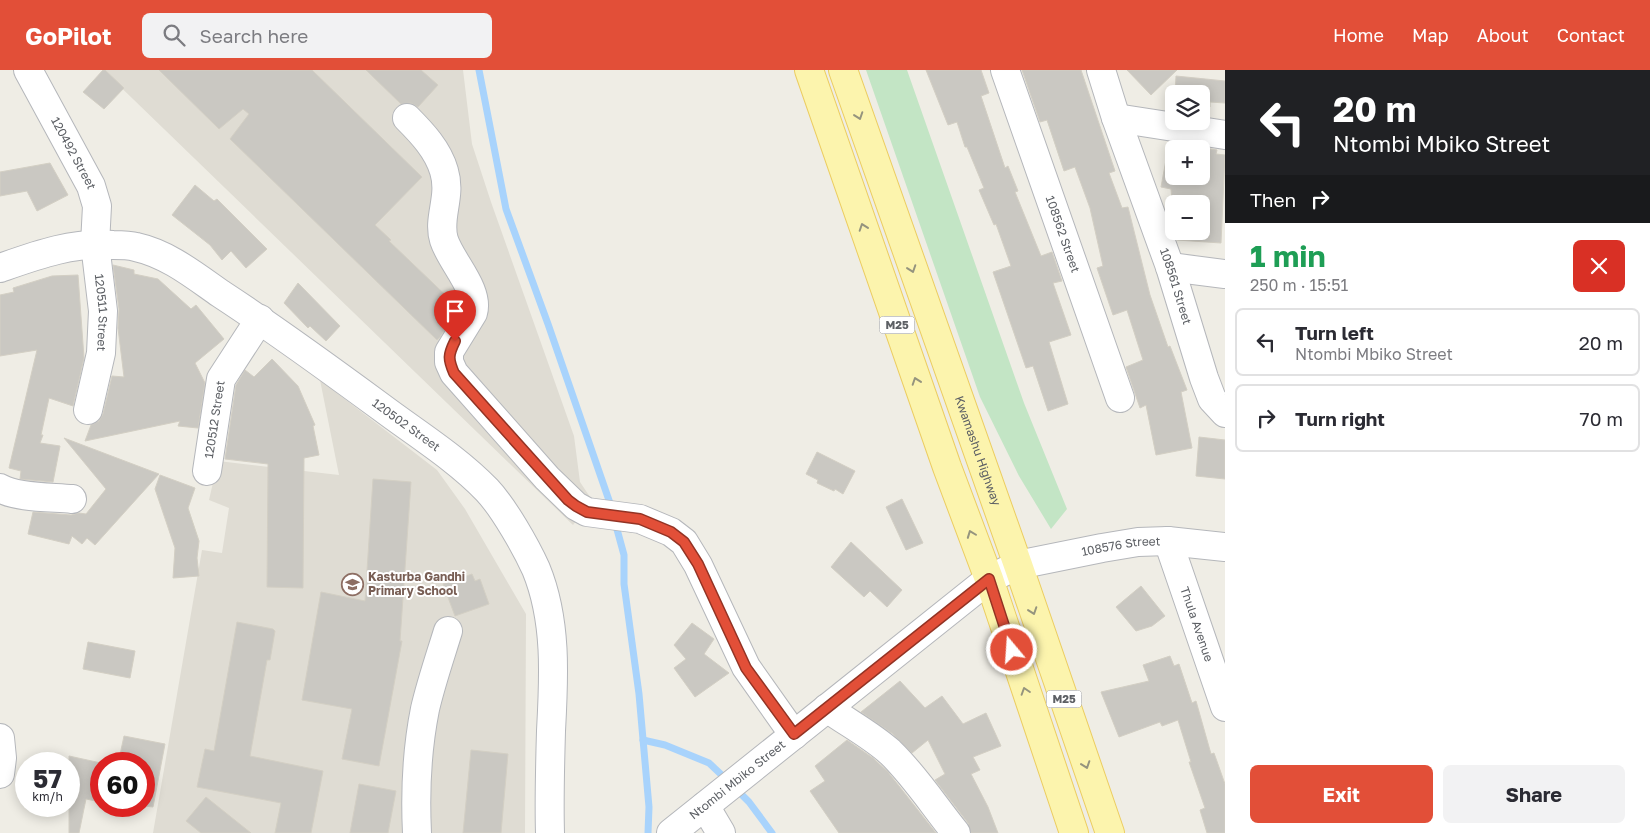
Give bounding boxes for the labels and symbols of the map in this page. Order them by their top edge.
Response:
one-way arrow [853,111,863,120]
street label: 120492 Street [48,114,100,191]
street label: 108562 Street [1043,194,1083,275]
one-way arrow [859,224,869,232]
street label: 108561 Street [1157,246,1195,326]
one-way arrow [906,265,916,273]
street label: 120511 Street [92,273,111,352]
pin [434,290,476,341]
road number: M25 [880,316,914,334]
one-way arrow [912,377,922,386]
street label: 120512 Street [201,379,228,460]
street label: Kwamashu Highway [952,394,1005,508]
street label: 120502 Street [369,395,443,454]
one-way arrow [967,530,978,539]
street label: 108576 Street [1080,533,1161,559]
place label: Kasturba Gandhi Primary School [368,569,465,598]
school or university icon: Kasturba Gandhi Primary School [340,572,364,596]
street label: Thula Avenue [1177,585,1217,663]
one-way arrow [1028,606,1038,615]
position arrow [985,623,1037,675]
one-way arrow [1021,687,1031,695]
road number: M25 [1046,690,1082,708]
street label: Ntombi Mbiko Street [686,737,788,822]
speed limit sign: 60 [90,752,155,817]
one-way arrow [1081,760,1091,769]

